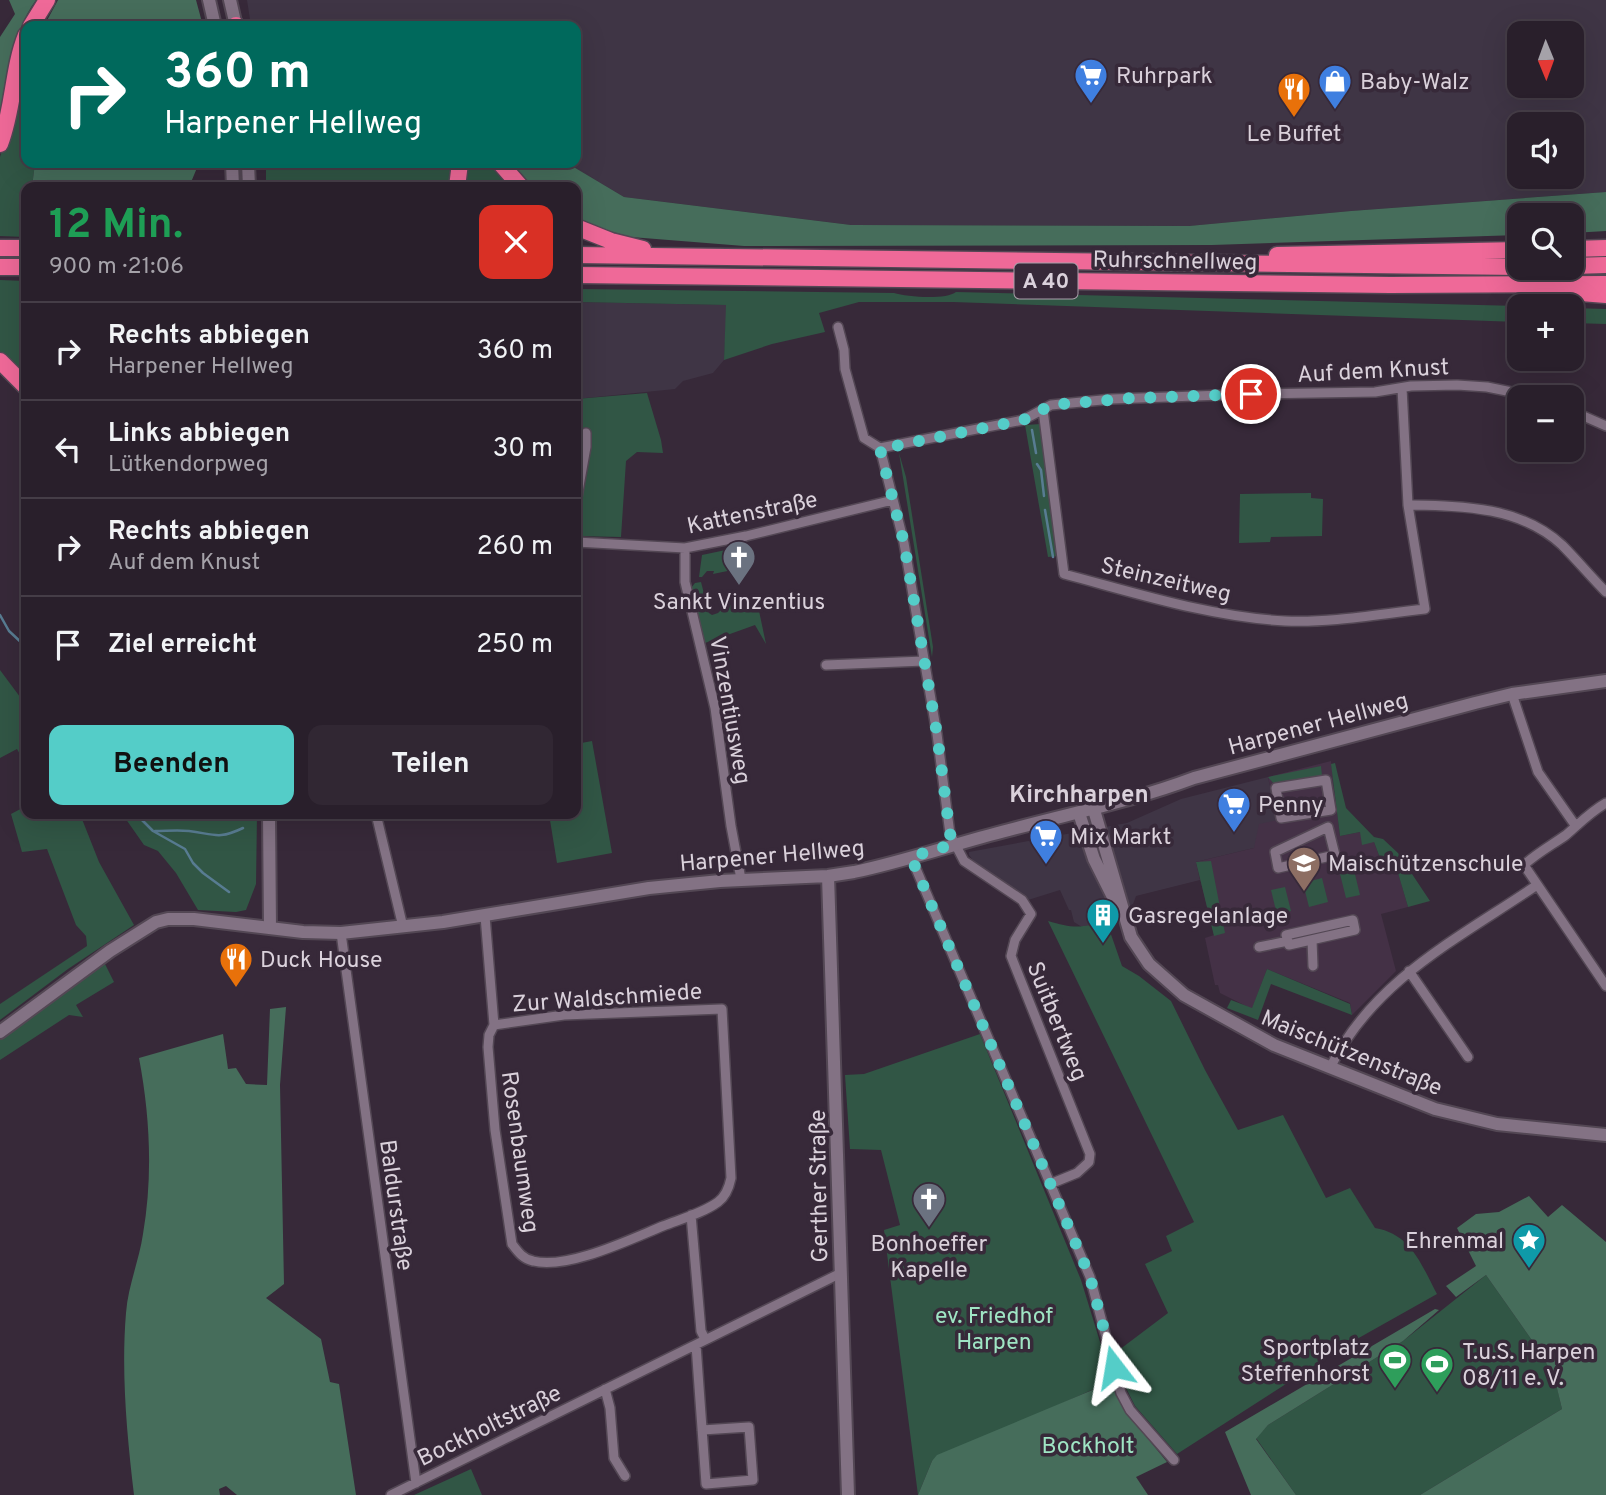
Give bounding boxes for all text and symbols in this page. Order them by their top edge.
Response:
north arrow [1507,21,1584,98]
map controls [1507,21,1584,462]
text: 360 m [164,44,311,106]
icon: right [49,49,140,140]
supermarket icon: Ruhrpark [1072,56,1110,105]
shop icon: Baby-Walz [1316,62,1354,111]
place label: Ruhrpark [1116,63,1213,92]
place label: Baby-Walz [1360,69,1470,98]
restaurant icon: Le Buffet [1275,70,1313,119]
text: Harpener Hellweg [164,105,422,145]
button: sound [1507,112,1584,189]
place label: Le Buffet [1246,121,1342,150]
text: 12 Min. [49,200,183,253]
button: search [1507,203,1584,280]
button: close [479,205,553,279]
street label: Ruhrschnellweg [1092,247,1258,278]
text: 900 m · 21:06 [49,253,184,282]
road number: A 40 [1014,264,1078,298]
button: + [1507,294,1584,371]
text: Rechts abbiegen [108,320,310,353]
icon: right [49,332,87,370]
text: 360 m [477,335,553,368]
text: Harpener Hellweg [108,353,293,382]
street label: Auf dem Knust [1296,354,1450,391]
pin [1221,364,1281,424]
icon: arrive [1232,375,1270,413]
button: − [1507,385,1584,462]
text: Links abbiegen [108,418,290,451]
icon: left [49,430,87,468]
text: 30 m [493,433,553,466]
text: Lütkendorpweg [108,451,269,480]
street label: Kattenstraße [684,486,821,542]
text: Rechts abbiegen [108,516,310,549]
icon: right [49,528,87,566]
text: 260 m [477,531,553,564]
church icon: Sankt Vinzentius [720,538,758,587]
text: Auf dem Knust [108,549,260,578]
street label: Steinzeitweg [1097,552,1234,611]
place label: Sankt Vinzentius [653,589,825,618]
icon: arrive [49,626,87,664]
text: Ziel erreicht [108,629,257,662]
text: 250 m [476,629,553,662]
street label: Vinzentiusweg [701,634,756,787]
street label: Harpener Hellweg [1225,687,1412,763]
button: Beenden [49,725,294,805]
button: Teilen [308,725,553,805]
district label: Kirchharpen [1009,781,1149,811]
supermarket icon: Penny [1215,785,1253,834]
place label: Penny [1258,792,1323,821]
supermarket icon: Mix Markt [1027,817,1065,866]
place label: Mix Markt [1070,824,1171,853]
street label: Harpener Hellweg [679,835,866,880]
school or university icon: Maischützenschule [1285,844,1323,893]
place label: Maischützenschule [1328,851,1523,880]
building icon: Gasregelanlage [1084,896,1122,945]
place label: Gasregelanlage [1128,903,1288,932]
restaurant icon: Duck House [217,940,255,989]
place label: Duck House [260,947,383,976]
street label: Suitbertweg [1019,958,1093,1086]
street label: Zur Waldschmiede [511,978,703,1021]
street label: Maischützenstraße [1256,1005,1446,1104]
street label: Rosenbaumweg [493,1070,544,1235]
street label: Gerther Straße [805,1109,836,1263]
street label: Baldurstraße [371,1138,418,1273]
church icon: Bonhoeffer Kapelle [910,1180,948,1229]
place icon: Ehrenmal [1510,1221,1548,1270]
place label: Ehrenmal [1405,1228,1504,1257]
place label: Bonhoeffer Kapelle [871,1231,987,1286]
park label: ev. Friedhof Harpen [935,1303,1053,1358]
position arrow [1077,1330,1151,1404]
place label: Sportplatz Steffenhorst [1241,1335,1370,1390]
place label: T.u.S. Harpen 08/11 e. V. [1462,1339,1595,1394]
sports icon: Sportplatz Steffenhorst [1376,1341,1414,1390]
sports icon: T.u.S. Harpen 08/11 e. V. [1418,1345,1456,1394]
street label: Bockholtstraße [413,1380,567,1475]
park label: Bockholt [1041,1433,1135,1462]

